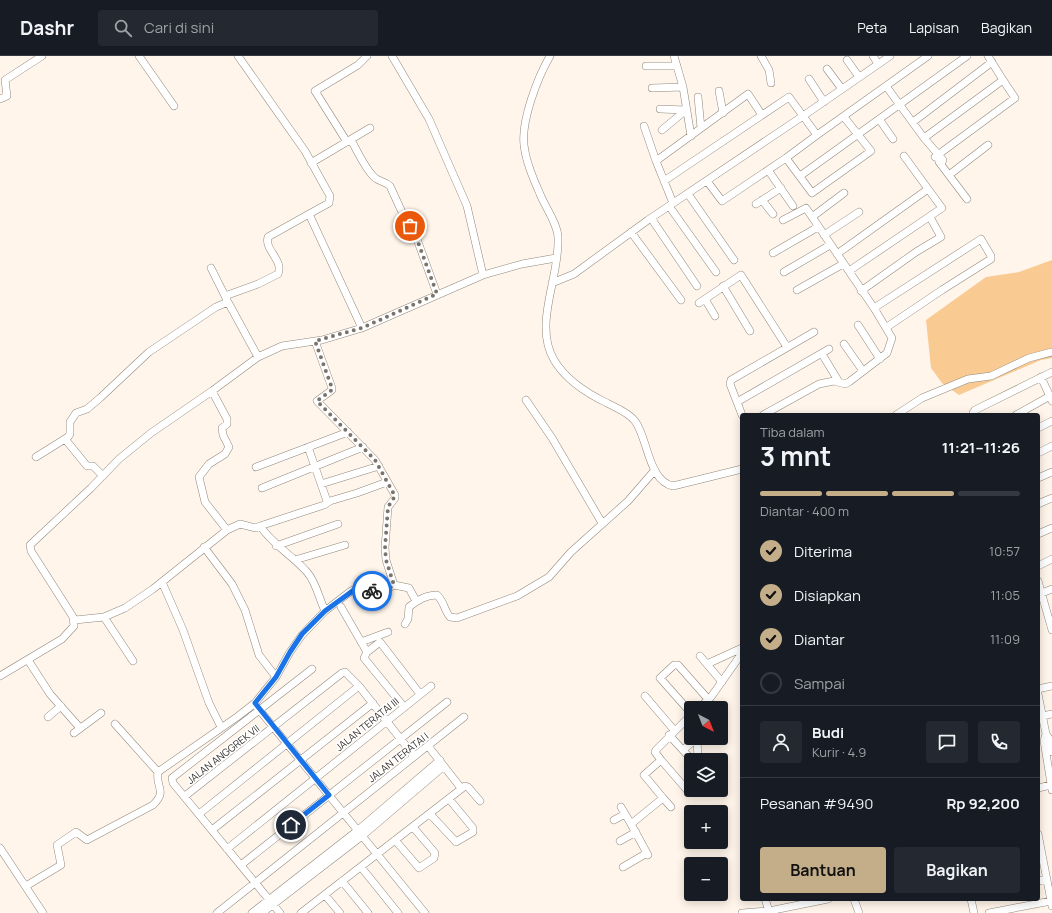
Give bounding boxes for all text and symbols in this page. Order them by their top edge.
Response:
search box [98,10,378,46]
text: Dashr [20,15,74,41]
icon: search [112,17,134,39]
text: Cari di sini [144,17,214,38]
text: Peta [857,18,887,37]
text: Lapisan [909,18,959,37]
text: Bagikan [981,18,1032,37]
pin [393,209,427,243]
icon: bag [399,215,421,237]
text: Tiba dalam [760,423,825,441]
text: 11:21–11:26 [942,437,1020,458]
text: 3 mnt [760,438,831,474]
text: Diantar · 400 m [760,502,849,520]
icon: check [760,540,782,562]
text: Diterima [794,541,852,562]
text: 10:57 [989,542,1020,560]
courier [352,571,392,611]
icon: bike [361,580,383,602]
icon: check [760,584,782,606]
text: Disiapkan [794,585,861,606]
text: 11:05 [991,586,1020,604]
icon: check [760,628,782,650]
text: Diantar [794,629,845,650]
text: 11:09 [990,630,1020,648]
text: Sampai [794,673,845,694]
street label: JALAN TERATAI III [332,694,402,754]
north arrow [684,701,728,745]
map controls [684,701,728,901]
street label: JALAN ANGGREK VII [184,721,262,787]
button: person [760,721,802,763]
button: chat [926,721,968,763]
button: phone [978,721,1020,763]
text: Budi [812,722,844,743]
street label: JALAN TERATAI I [365,729,431,785]
text: Kurir · 4.9 [812,743,866,761]
button: layers [684,753,728,797]
text: Pesanan #9490 [760,793,873,814]
text: Rp 92,200 [946,793,1020,814]
button: + [684,805,728,849]
pin [274,808,308,842]
icon: home [280,814,302,836]
button: Bantuan [760,847,886,893]
button: Bagikan [894,847,1020,893]
button: − [684,857,728,901]

